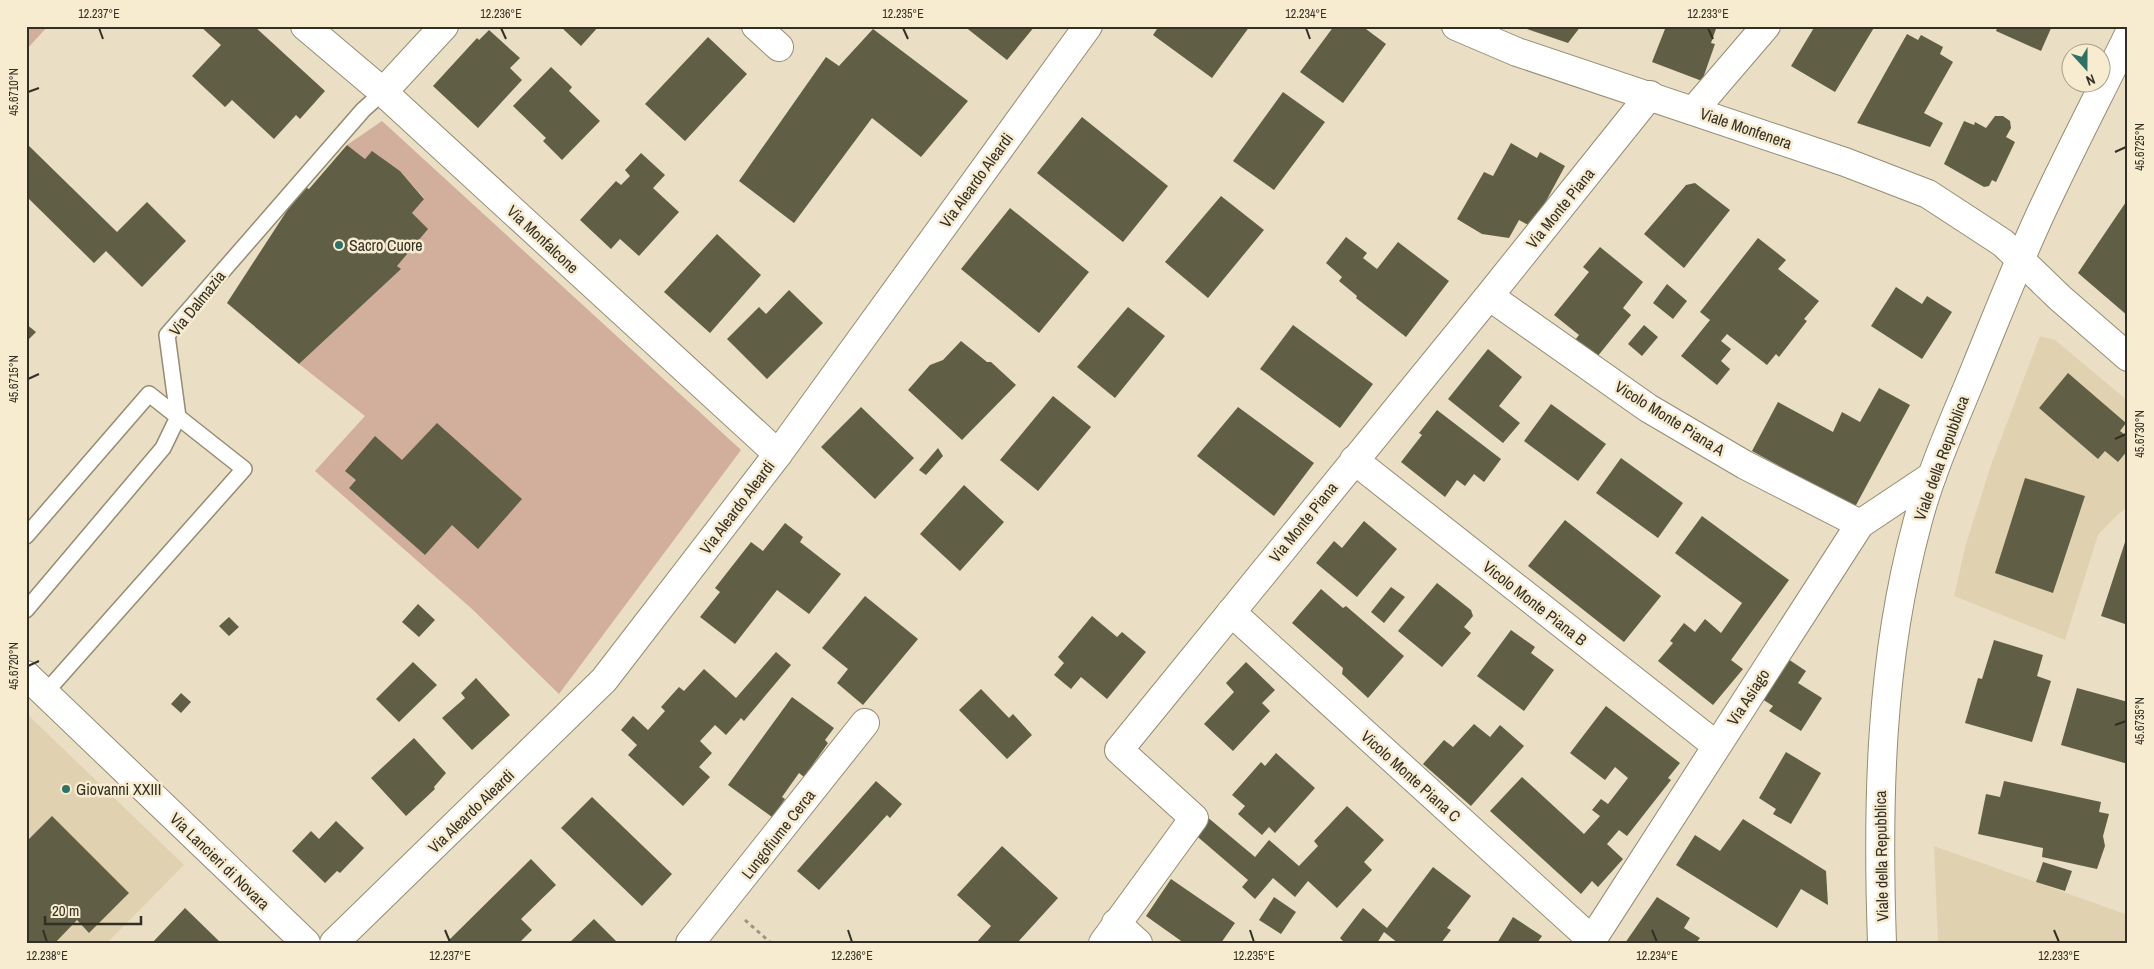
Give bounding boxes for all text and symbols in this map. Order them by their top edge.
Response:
text: 12.237°E [78,6,120,22]
text: 12.236°E [480,6,522,22]
text: 12.235°E [882,6,924,22]
text: 12.234°E [1285,6,1327,22]
text: 12.233°E [1687,6,1729,22]
north arrow [2062,42,2112,92]
text: 45.6710°N [6,68,22,116]
text: N [2084,70,2098,90]
street label: Viale Monfenera [1697,102,1796,154]
text: 45.6725°N [2132,123,2148,171]
street label: Via Aleardo Aleardi [934,128,1018,232]
street label: Via Monte Piana [1521,163,1600,253]
street label: Via Monfalcone [502,200,584,278]
place label: Sacro Cuore [349,234,423,256]
marker: Sacro Cuore [333,239,345,251]
street label: Via Dalmazia [164,265,231,340]
text: 45.6715°N [6,355,22,403]
street label: Vicolo Monte Piana A [1611,375,1729,461]
street label: Viale della Repubblica [1908,392,1974,523]
text: 45.6730°N [2132,410,2148,458]
street label: Via Aleardo Aleardi [694,456,780,558]
street label: Via Monte Piana [1264,477,1343,567]
street label: Vicolo Monte Piana B [1478,555,1592,651]
text: 45.6720°N [6,642,22,690]
street label: Via Asiago [1722,664,1774,730]
text: 45.6735°N [2132,697,2148,745]
street label: Vicolo Monte Piana C [1356,725,1466,827]
street label: Via Aleardo Aleardi [423,764,519,858]
place label: Giovanni XXIII [76,778,161,800]
marker: Giovanni XXIII [60,783,72,795]
street label: Lungofiume Cerca [736,784,820,883]
street label: Viale della Repubblica [1869,790,1893,922]
street label: Via Lancieri di Novara [165,808,275,915]
scale bar [45,894,141,926]
text: 20 m [52,900,79,921]
text: 12.238°E [26,948,68,964]
text: 12.237°E [429,948,471,964]
text: 12.236°E [831,948,873,964]
text: 12.235°E [1233,948,1275,964]
text: 12.234°E [1636,948,1678,964]
text: 12.233°E [2038,948,2080,964]

